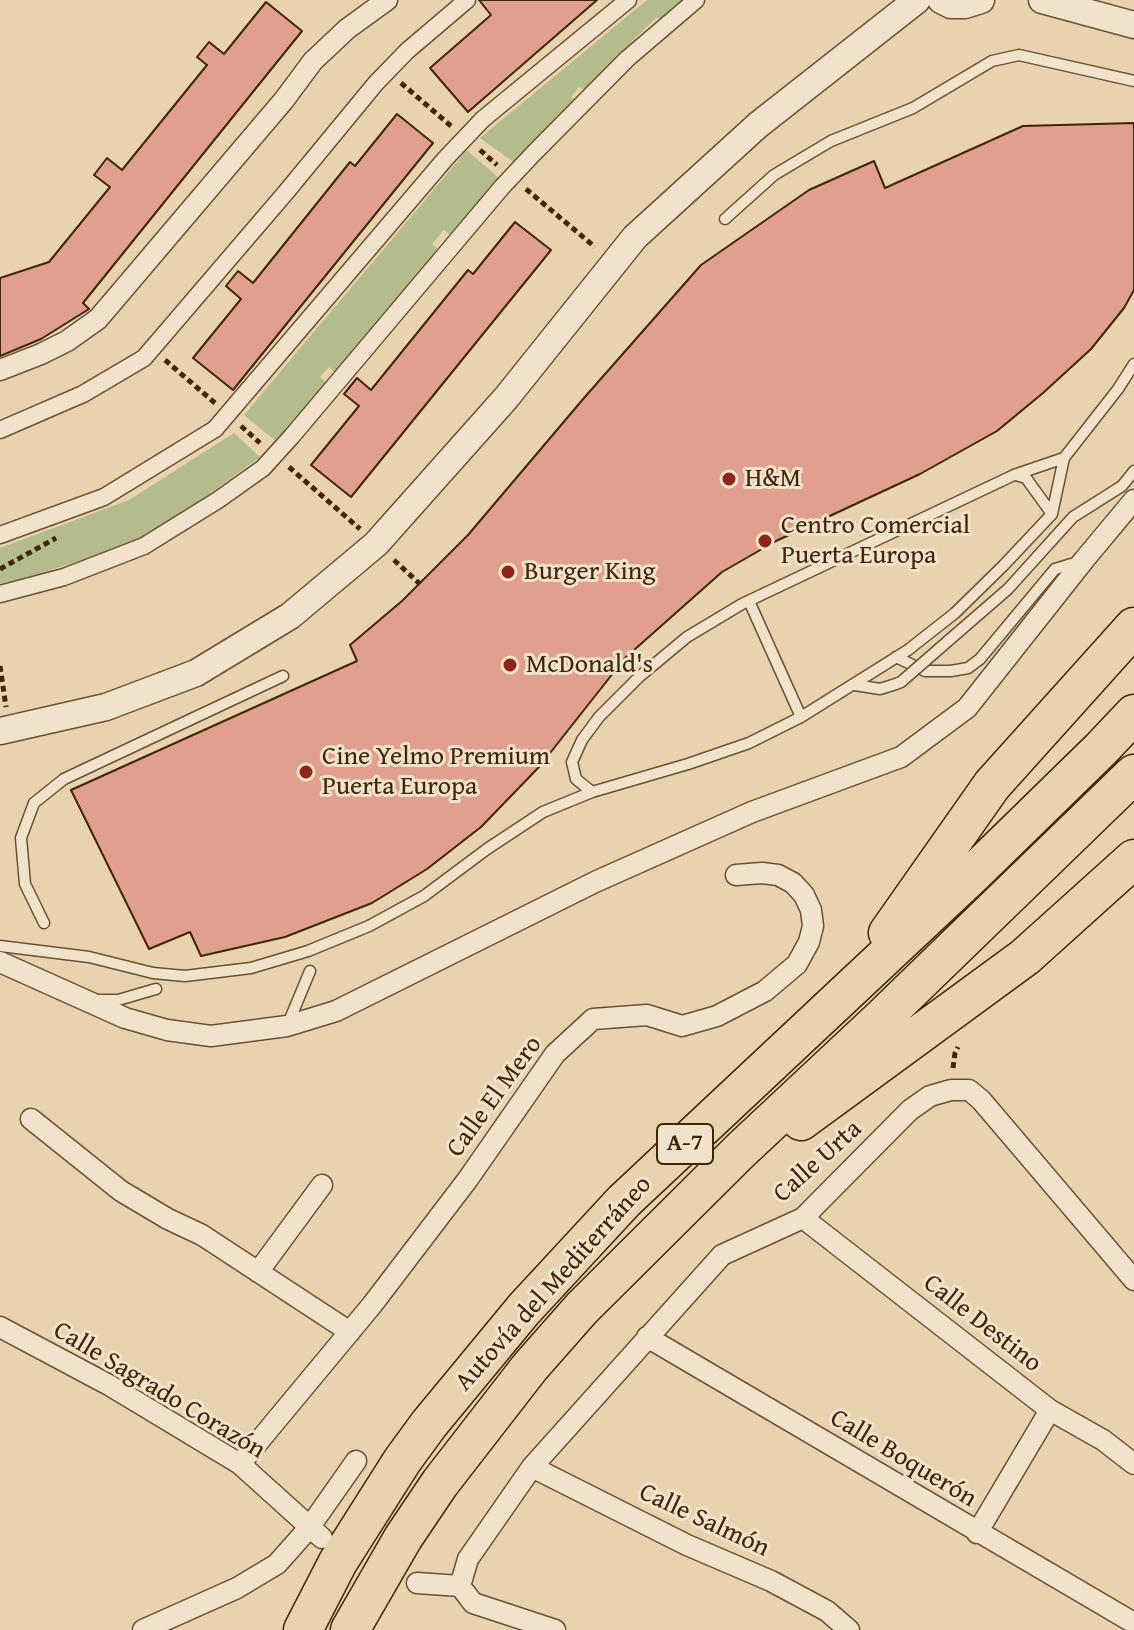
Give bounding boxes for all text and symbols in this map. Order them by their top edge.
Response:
place label: H&M [745,463,801,495]
marker: H&M [720,470,738,488]
place label: Centro Comercial Puerta Europa [781,510,970,572]
marker: Centro Comercial Puerta Europa [756,532,774,550]
place label: Burger King [524,556,655,588]
marker: Burger King [499,563,517,581]
place label: McDonald's [526,649,653,681]
marker: McDonald's [501,656,519,674]
place label: Cine Yelmo Premium Puerta Europa [322,741,550,802]
marker: Cine Yelmo Premium Puerta Europa [297,763,315,781]
street label: Calle El Mero [441,1030,549,1164]
street label: Calle Urta [767,1114,869,1210]
road number: A-7 [657,1124,713,1164]
street label: Autovía del Mediterráneo [449,1170,659,1398]
street label: Calle Destino [917,1268,1047,1380]
street label: Calle Sagrado Corazón [47,1315,271,1467]
street label: Calle Boquerón [824,1403,982,1515]
street label: Calle Salmón [634,1477,774,1565]

